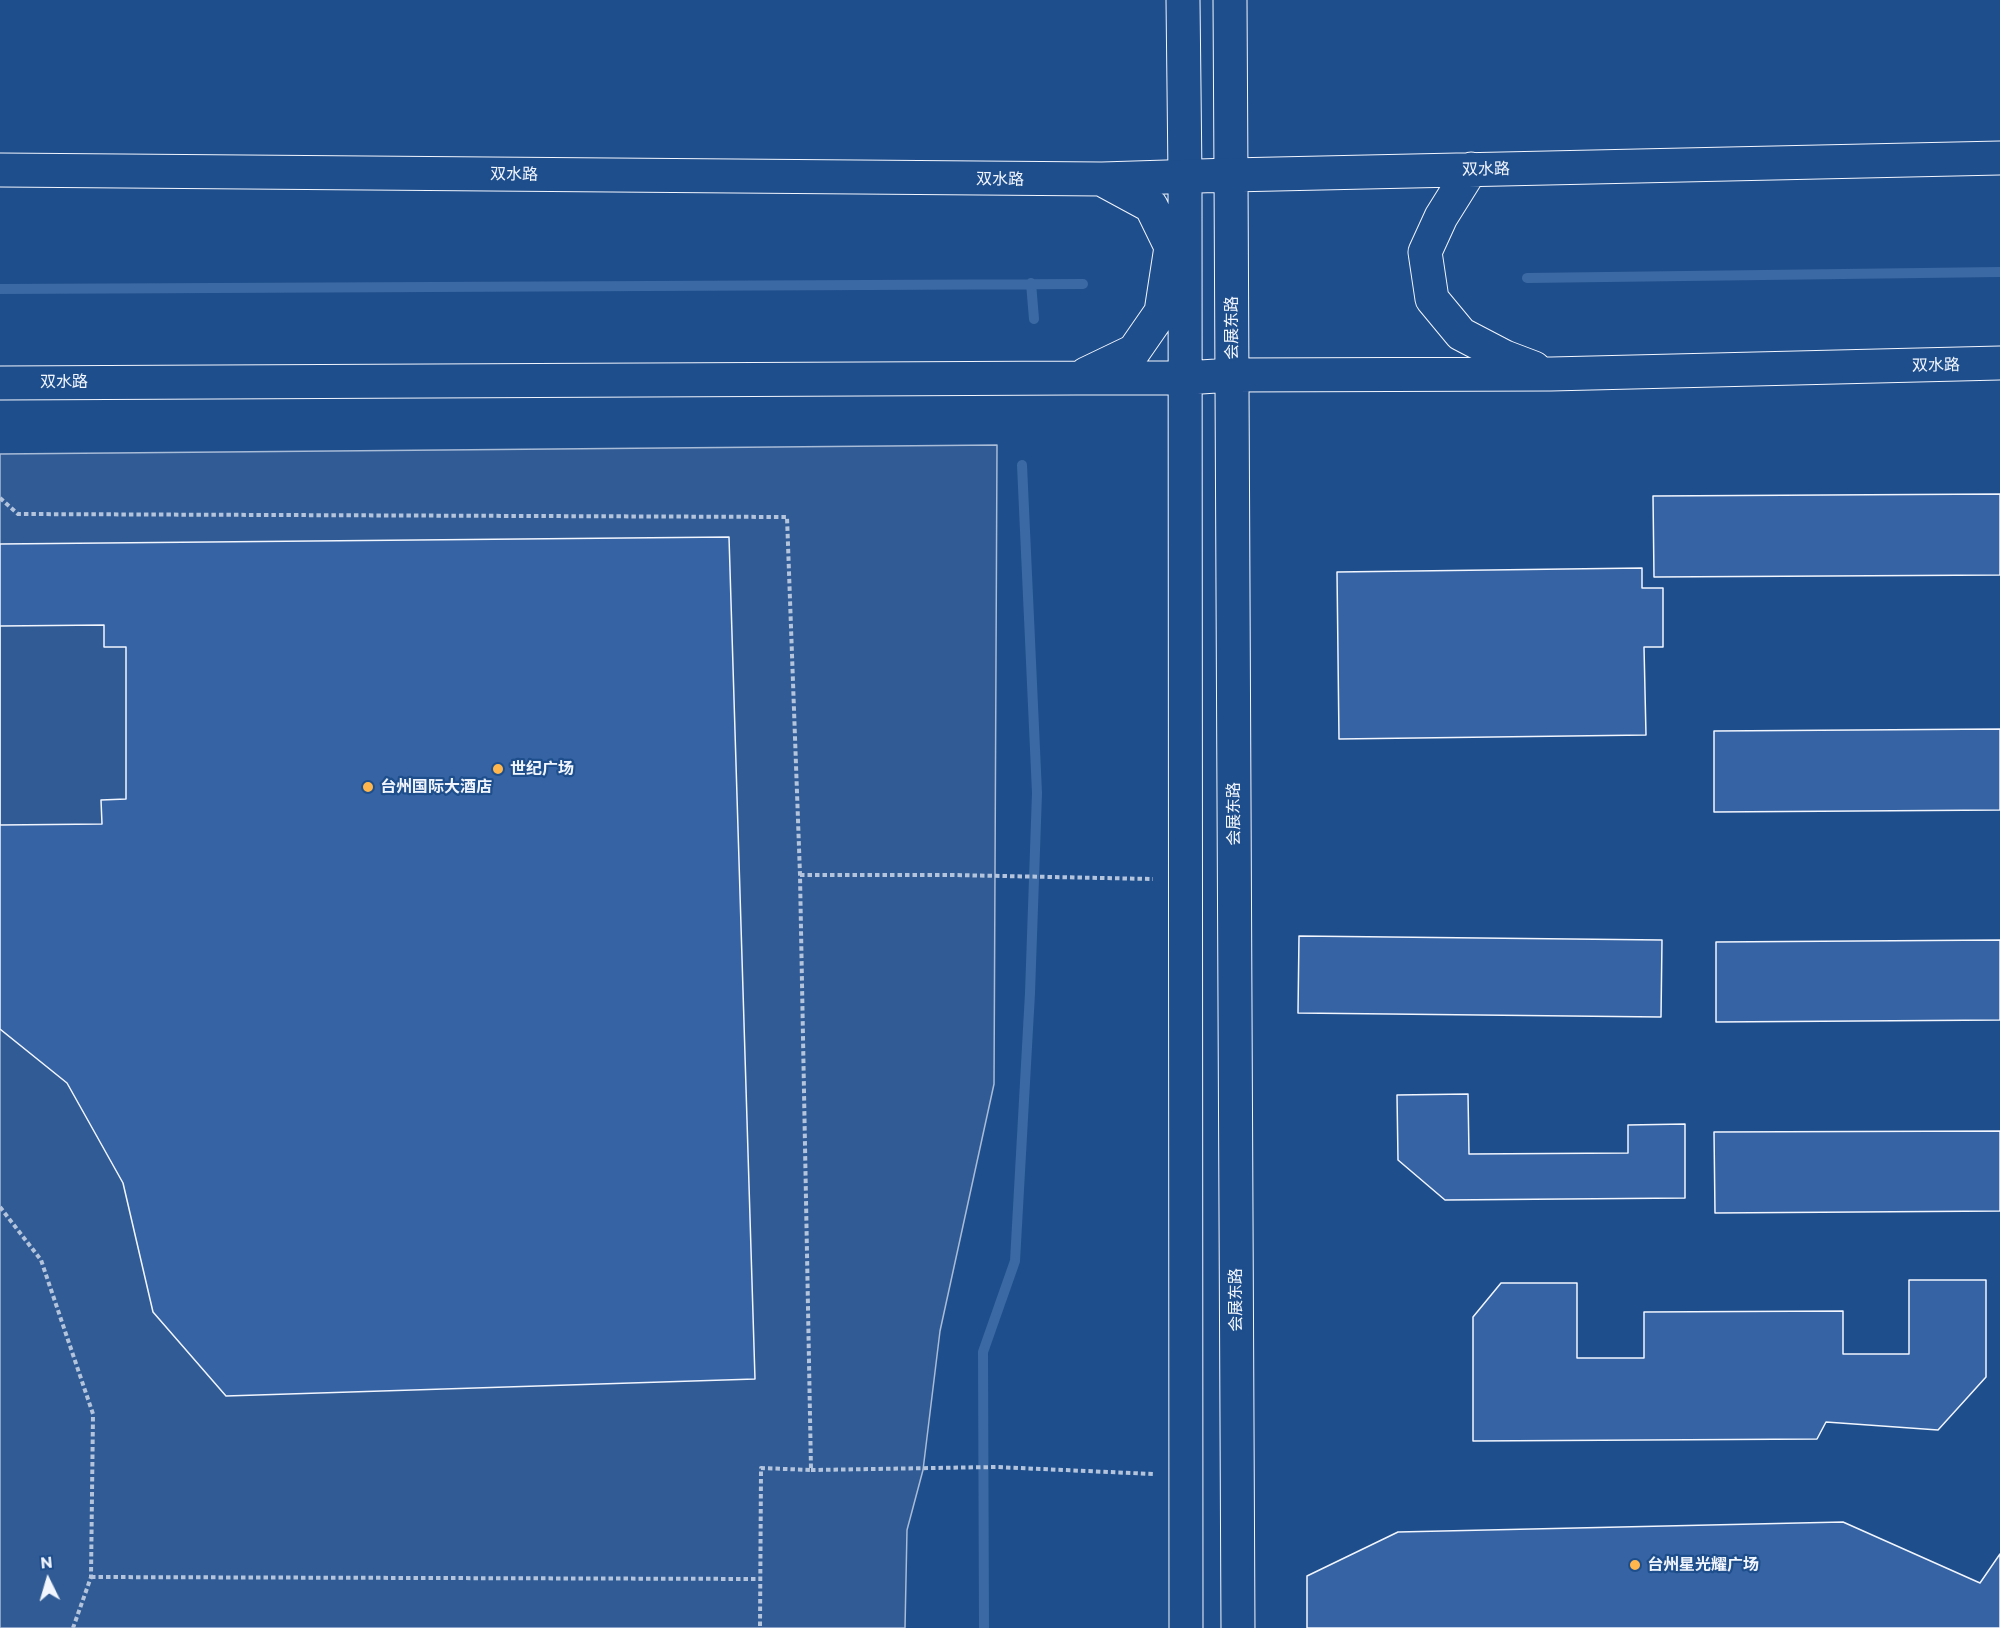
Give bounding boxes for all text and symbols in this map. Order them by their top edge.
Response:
street label: 双水路 [1462,159,1510,179]
street label: 双水路 [490,164,538,184]
street label: 双水路 [976,169,1024,189]
street label: 会展东路 [1222,296,1242,360]
street label: 双水路 [1912,355,1960,375]
street label: 双水路 [40,372,88,392]
place label: 世纪广场 [510,759,574,779]
marker: 世纪广场 [491,762,505,776]
place label: 台州国际大酒店 [380,777,492,797]
marker: 台州国际大酒店 [361,780,375,794]
street label: 会展东路 [1224,782,1244,846]
street label: 会展东路 [1226,1268,1246,1332]
north arrow [18,1550,78,1610]
text: N [40,1552,53,1572]
place label: 台州星光耀广场 [1647,1555,1759,1575]
marker: 台州星光耀广场 [1628,1558,1642,1572]

